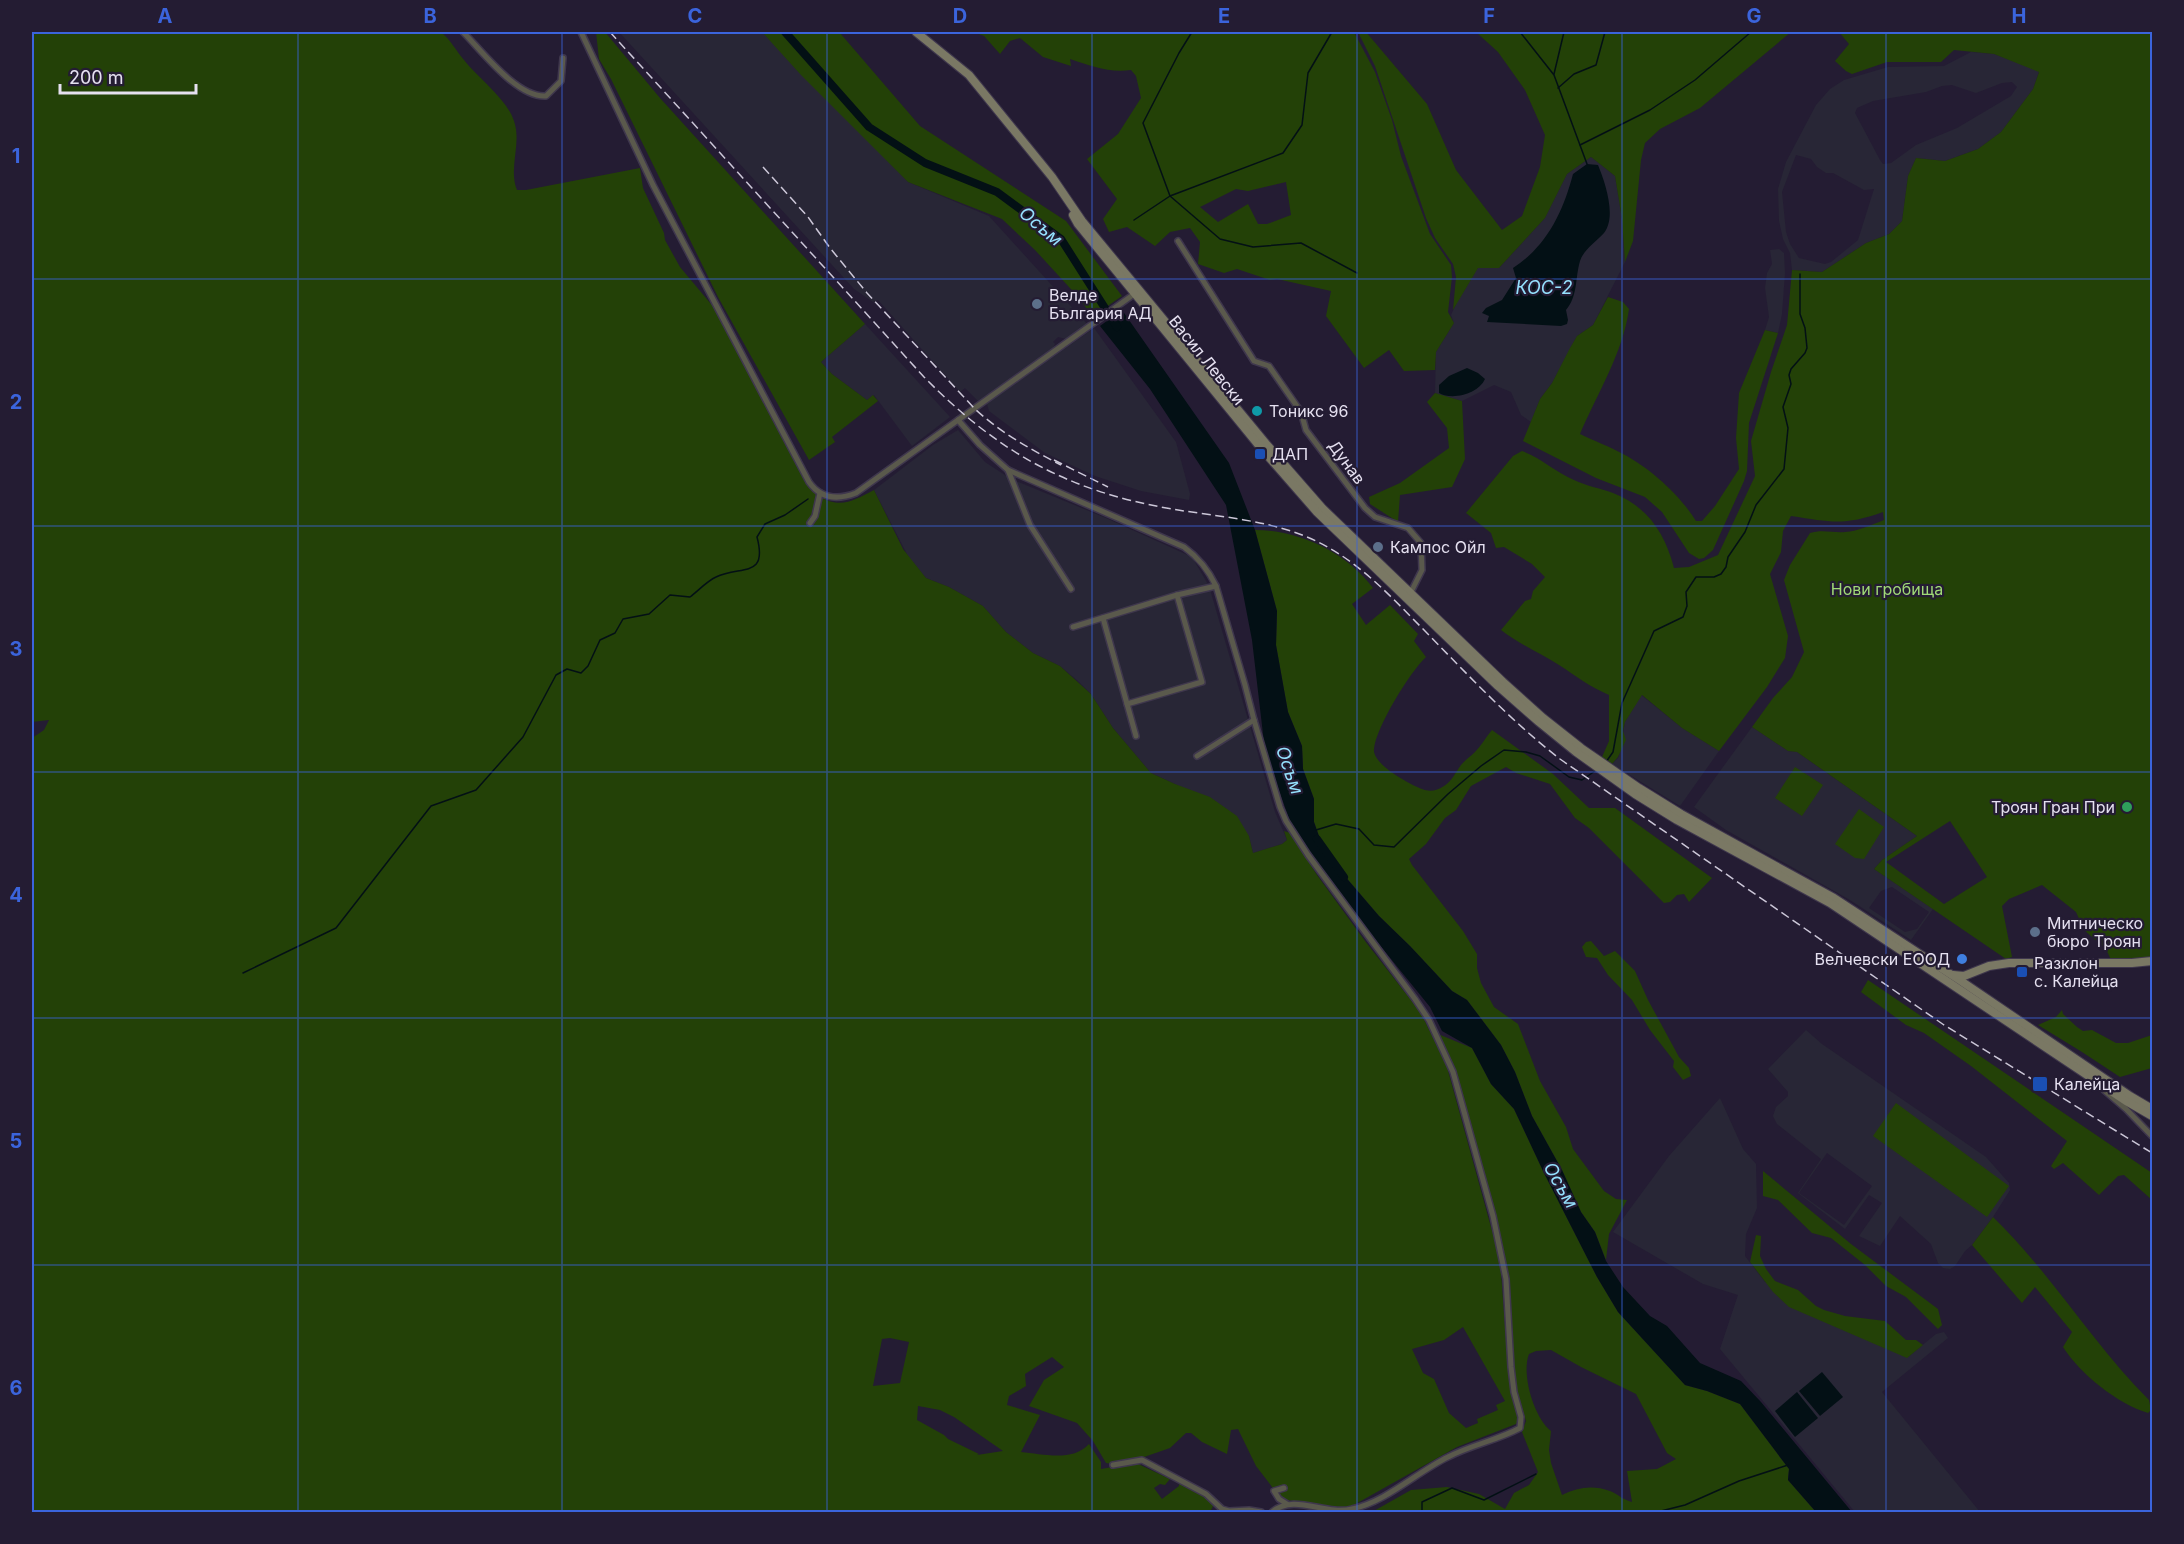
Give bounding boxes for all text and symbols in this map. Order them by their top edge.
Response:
text: A [158,4,173,28]
text: B [423,4,437,28]
text: C [688,4,702,28]
text: D [953,4,967,28]
text: E [1218,4,1230,28]
text: F [1483,4,1495,28]
text: G [1746,4,1762,28]
text: H [2012,4,2026,28]
scale bar [60,57,196,95]
text: 200 m [69,67,124,88]
text: 1 [12,144,20,168]
water label: Осъм [1015,202,1067,250]
water label: КОС-2 [1515,277,1573,298]
place label: Велде България АД [1049,285,1152,323]
marker: Велде България АД [1030,297,1044,311]
street label: Васил Левски [1165,311,1249,409]
text: 2 [10,390,22,414]
place label: Тоникс 96 [1269,401,1348,421]
marker: Тоникс 96 [1250,404,1264,418]
street label: Дунав [1324,436,1370,488]
place label: ДАП [1272,444,1308,464]
marker: ДАП [1253,447,1267,461]
place label: Кампос Ойл [1390,537,1486,557]
marker: Кампос Ойл [1371,540,1385,554]
park label: Нови гробища [1831,579,1943,599]
text: 3 [10,637,22,661]
water label: Осъм [1272,743,1308,797]
place label: Троян Гран При [1991,797,2115,817]
marker: Троян Гран При [2120,800,2134,814]
text: 4 [9,883,23,907]
place label: Митническо бюро Троян [2047,913,2143,951]
marker: Митническо бюро Троян [2028,925,2042,939]
place label: Велчевски ЕООД [1814,949,1950,969]
marker: Велчевски ЕООД [1955,952,1969,966]
place label: Разклон с. Калейца [2034,953,2119,991]
marker: Разклон с. Калейца [2015,965,2029,979]
place label: Калейца [2054,1074,2120,1094]
marker: Калейца [2031,1075,2049,1093]
text: 5 [10,1129,22,1153]
water label: Осъм [1540,1158,1583,1212]
text: 6 [10,1376,23,1400]

